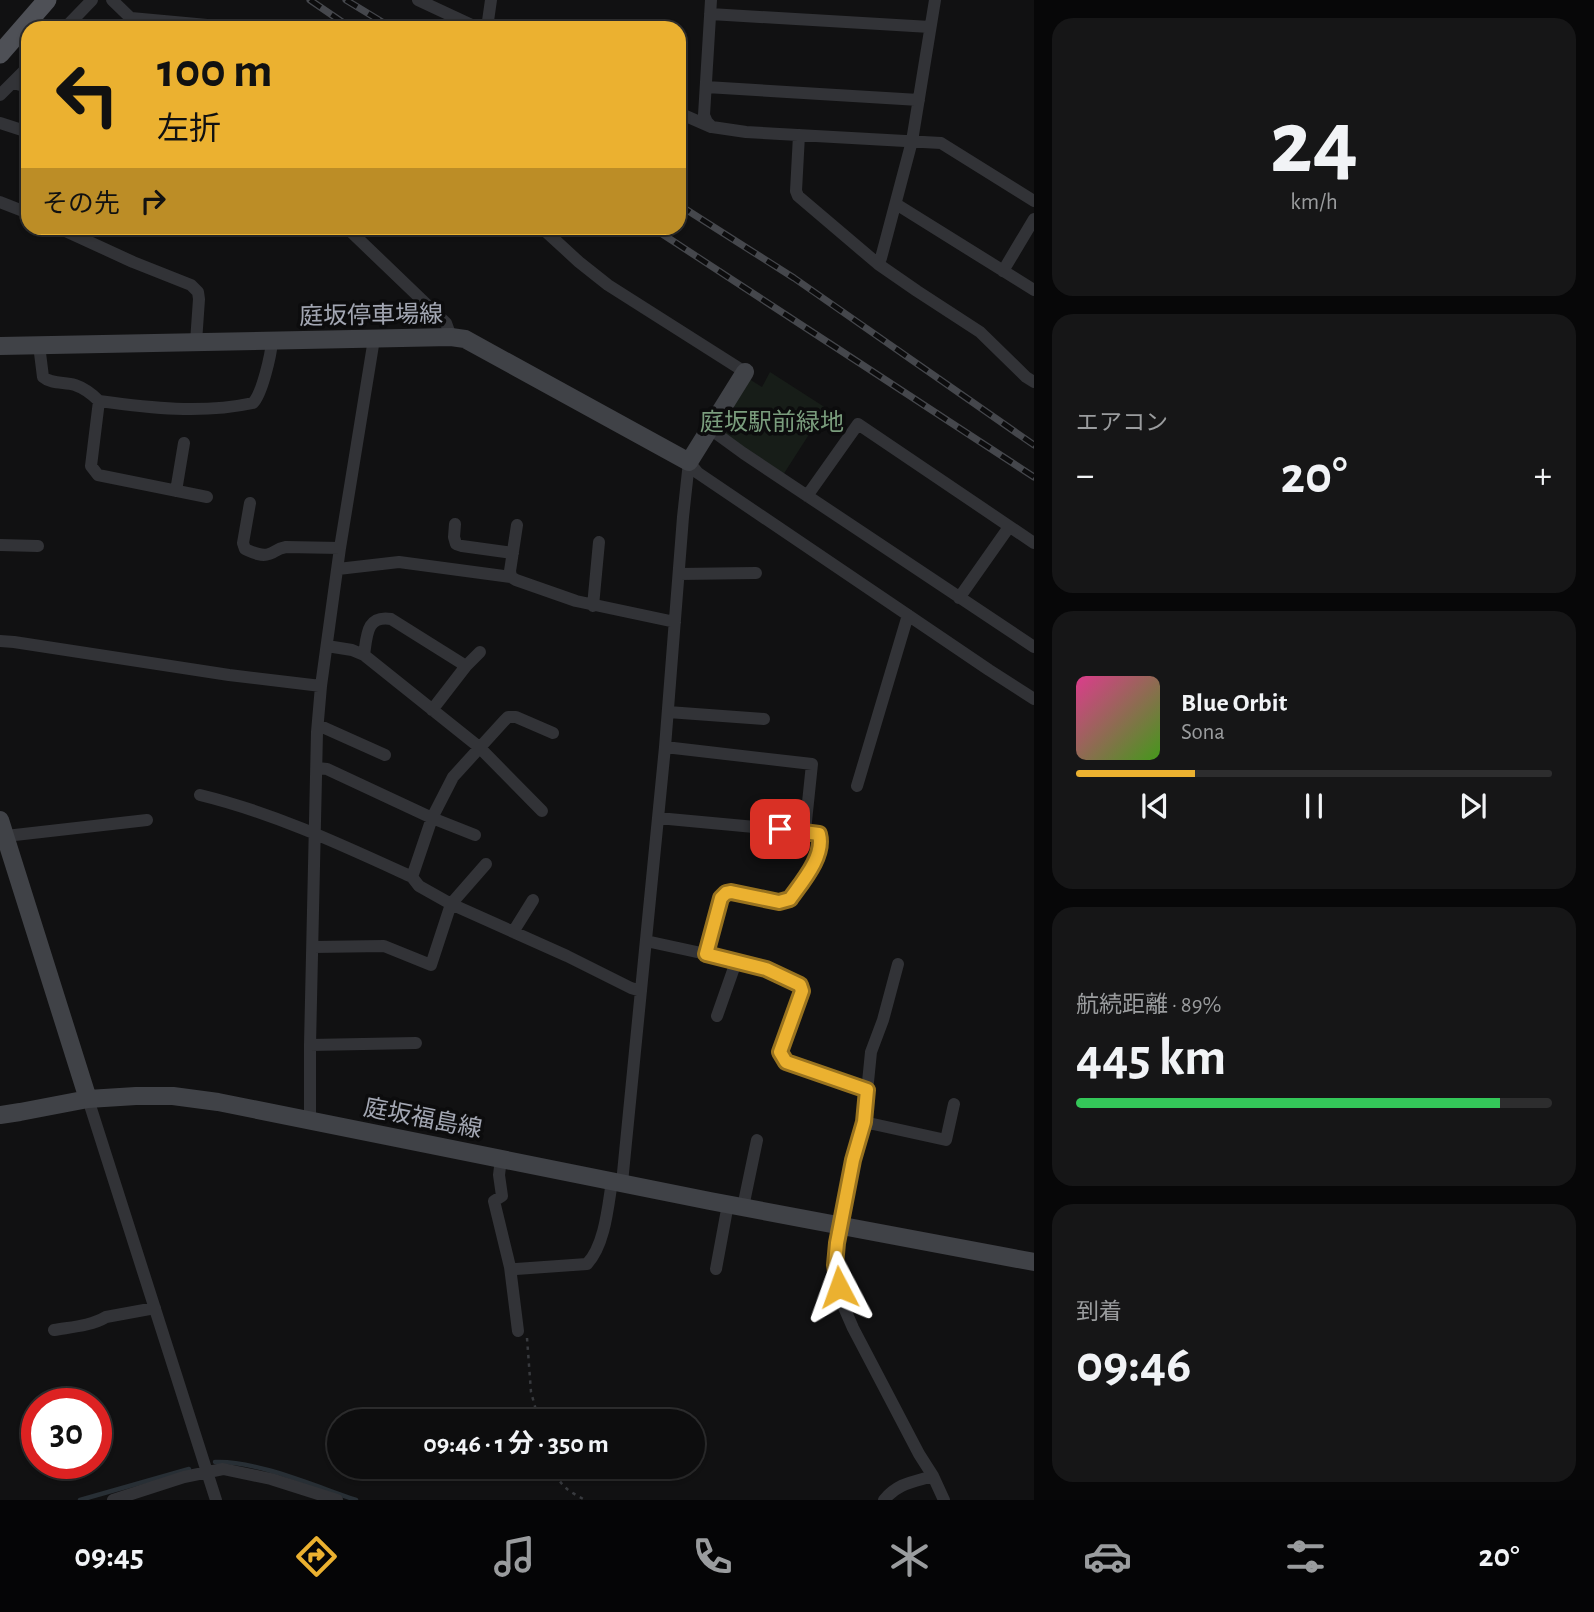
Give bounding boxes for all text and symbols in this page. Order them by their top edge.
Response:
text: 100 m [157,47,273,96]
icon: left [42,49,133,140]
text: 24 [1270,98,1358,189]
text: 左折 [157,113,221,145]
icon: right [134,182,172,220]
text: その先 [42,191,120,217]
text: km/h [1290,191,1338,214]
street label: 庭坂停車場線 [299,301,443,329]
park label: 庭坂駅前緑地 [700,409,844,435]
text: エアコン [1076,412,1168,435]
text: 20° [1281,450,1347,502]
text: − [1076,457,1094,495]
text: + [1534,457,1552,495]
text: Blue Orbit [1181,690,1287,716]
text: Sona [1181,721,1225,744]
icon: previous [1136,787,1174,825]
icon: pause [1295,787,1333,825]
icon: next [1454,787,1492,825]
pin [750,799,810,859]
icon: arrive [761,810,799,848]
text: 航続距離 · 89% [1076,994,1222,1017]
text: 445 km [1076,1032,1226,1084]
street label: 庭坂福島線 [362,1094,484,1142]
position arrow [802,1250,876,1324]
text: 到着 [1076,1301,1122,1324]
text: 09:46 [1076,1339,1191,1391]
speed limit sign: 30 [21,1388,112,1479]
text: 09:46 · 1 分 · 350 m [423,1431,609,1457]
icon: directions [292,1532,341,1581]
icon: music [490,1532,539,1581]
icon: phone [688,1532,737,1581]
icon: climate [885,1532,934,1581]
icon: car [1083,1532,1132,1581]
icon: filters [1281,1532,1330,1581]
text: 09:45 [74,1540,144,1572]
text: 20° [1478,1540,1520,1572]

